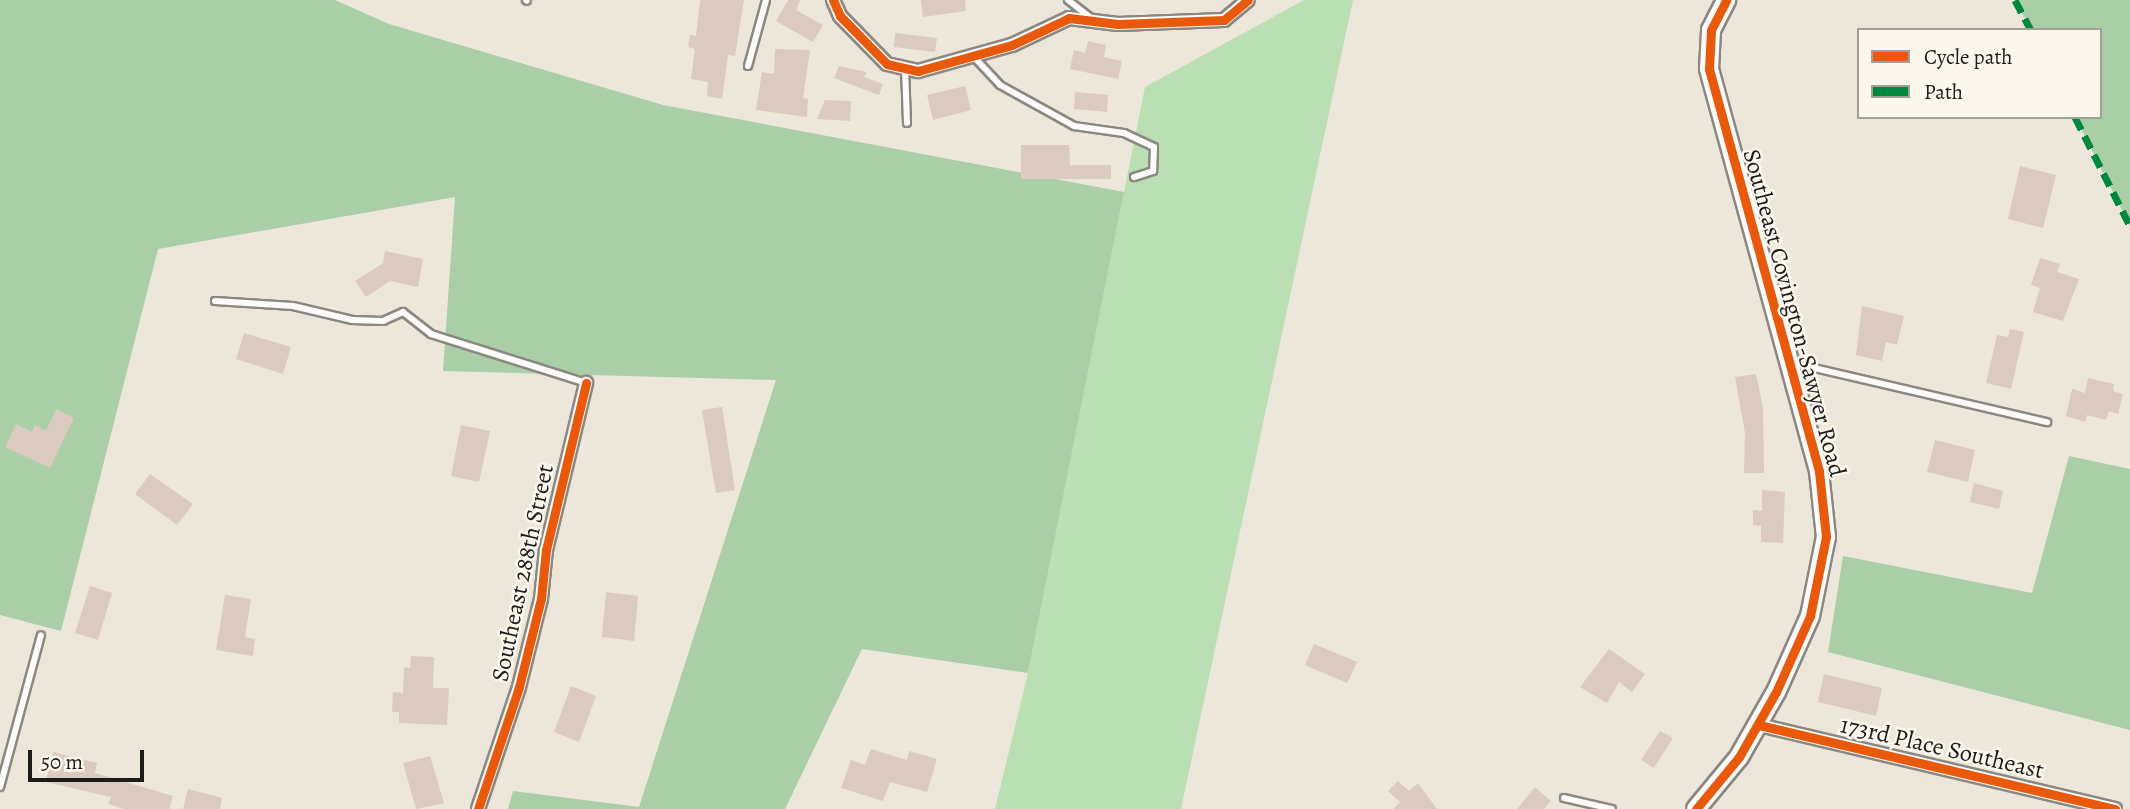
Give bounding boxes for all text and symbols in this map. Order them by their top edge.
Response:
legend [1857,28,2102,119]
text: Cycle path [1924,43,2013,71]
text: Path [1924,78,1963,106]
street label: Southeast Covington-Sawyer Road [1736,146,1852,480]
street label: Southeast 288th Street [486,462,560,684]
street label: 173rd Place Southeast [1837,711,2047,785]
scale bar [32,736,147,780]
text: 50 m [41,748,83,776]

